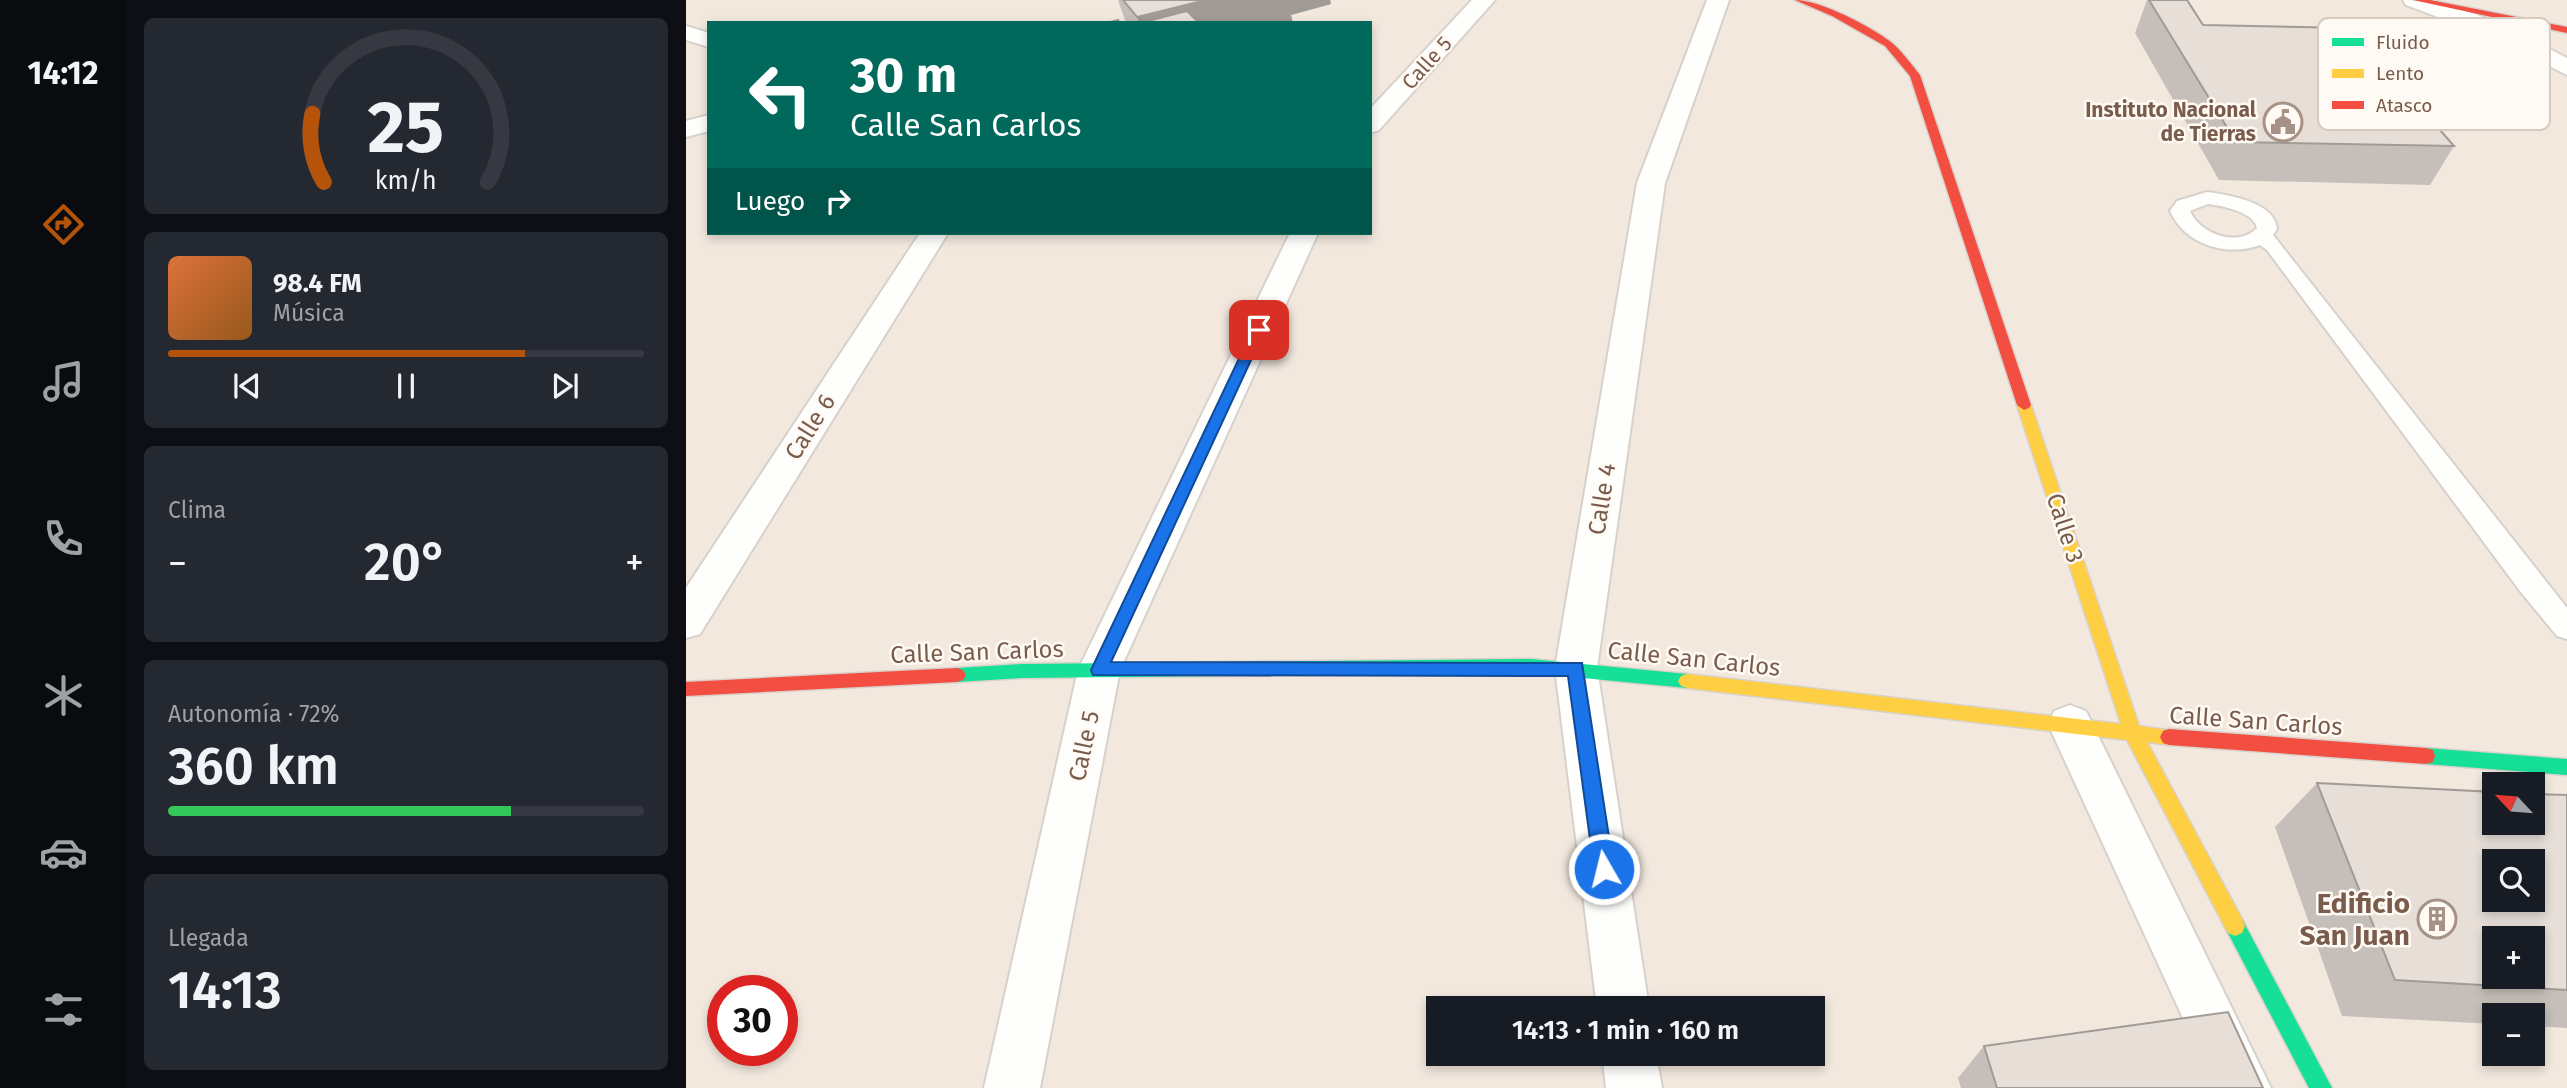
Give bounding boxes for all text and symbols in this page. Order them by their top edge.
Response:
legend [2318,18,2550,130]
street label: Calle 5 [1396,31,1458,95]
text: Fluido [2376,31,2430,54]
text: 30 m [850,46,957,105]
icon: left [735,49,826,140]
text: 14:12 [28,54,98,92]
text: Lento [2376,62,2424,85]
text: 25 [368,84,444,171]
text: Atasco [2376,94,2432,117]
place label: Instituto Nacional de Tierras [2085,97,2257,147]
public building icon: Instituto Nacional de Tierras [2262,101,2304,143]
text: Calle San Carlos [850,106,1082,144]
text: km/h [375,166,437,196]
icon: right [819,182,857,220]
text: Luego [735,186,805,217]
icon: directions [39,200,88,249]
text: 98.4 FM [273,268,362,299]
text: Música [273,299,345,327]
pin [1229,300,1289,360]
icon: arrive [1240,311,1278,349]
icon: music [39,357,88,406]
icon: previous [228,367,266,405]
icon: pause [387,367,425,405]
icon: next [546,367,584,405]
street label: Calle 6 [779,389,841,465]
street label: Calle 4 [1583,461,1622,537]
street label: Calle 3 [2041,490,2089,566]
text: Clima [168,496,226,524]
icon: phone [39,514,88,563]
text: 20° [364,531,448,594]
text: − [168,540,187,586]
text: + [625,540,644,586]
street label: Calle San Carlos [890,635,1064,669]
street label: Calle San Carlos [1606,636,1782,682]
icon: climate [39,671,88,720]
text: Autonomía · 72% [168,700,340,728]
street label: Calle San Carlos [2168,701,2344,741]
street label: Calle 5 [1063,708,1105,784]
text: 360 km [168,735,339,798]
north arrow [2482,772,2544,835]
map controls [2482,772,2545,1066]
icon: car [39,828,88,877]
position arrow [1567,832,1641,906]
button: search [2482,849,2545,912]
place label: Edificio San Juan [2299,887,2410,952]
building icon: Edificio San Juan [2416,898,2458,940]
text: Llegada [168,924,249,952]
button: + [2482,926,2545,989]
text: 14:13 [168,959,282,1022]
speed limit sign: 30 [707,975,798,1066]
icon: filters [39,985,88,1034]
button: − [2482,1003,2545,1066]
text: 14:13 · 1 min · 160 m [1512,1015,1739,1046]

